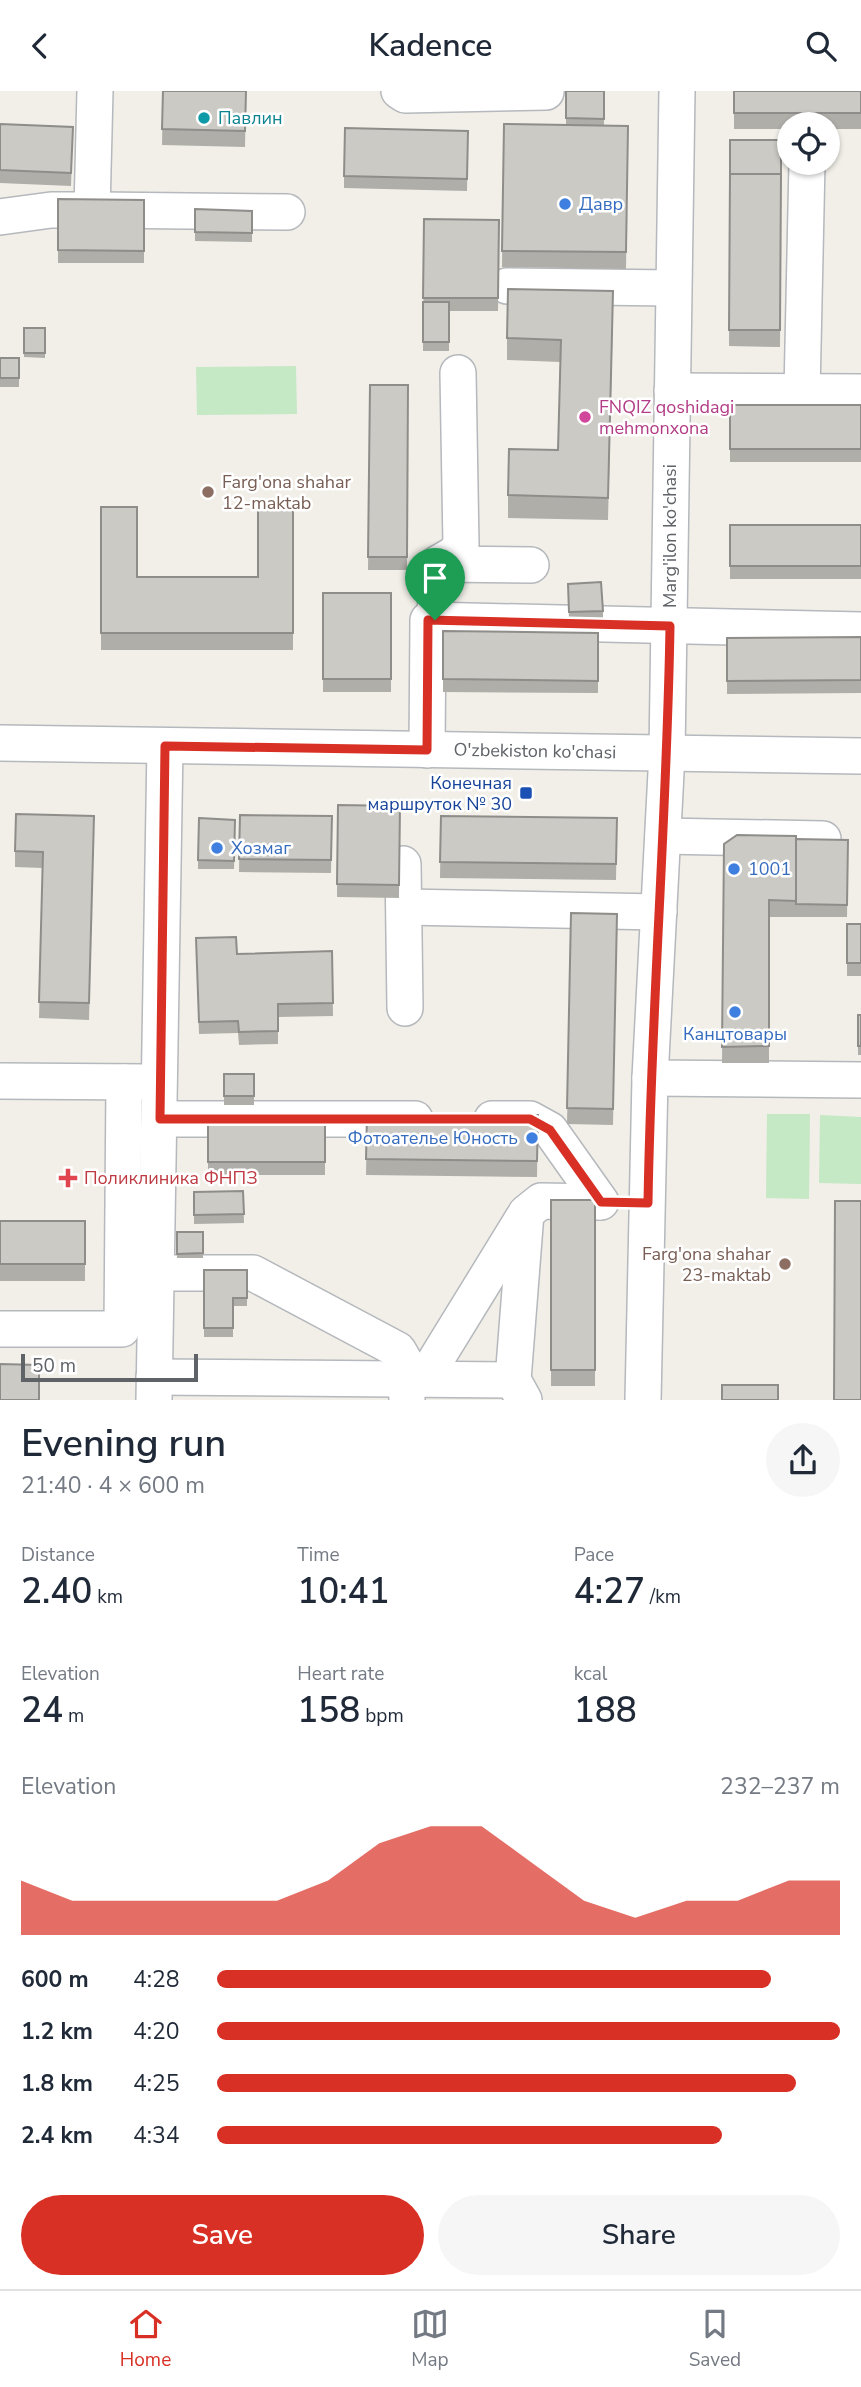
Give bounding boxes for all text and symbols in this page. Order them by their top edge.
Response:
text: Kadence [368,24,493,67]
icon: back [21,27,59,65]
icon: search [802,27,840,65]
place label: Павлин [218,106,283,130]
marker: Павлин [196,110,212,126]
map controls [777,112,840,175]
button: locate [777,112,840,175]
place label: Давр [579,192,623,216]
marker: Давр [557,196,573,212]
place label: FNQIZ qoshidagi mehmonxona [599,395,734,440]
marker: FNQIZ qoshidagi mehmonxona [577,409,593,425]
street label: Marg'ilon ko'chasi [658,464,682,608]
place label: Farg'ona shahar 12-maktab [222,470,351,515]
marker: Farg'ona shahar 12-maktab [200,484,216,500]
pin [405,548,465,620]
icon: arrive [416,559,454,597]
street label: O'zbekiston ko'chasi [453,738,617,764]
place label: Конечная маршруток № 30 [367,771,512,816]
marker: Конечная маршруток № 30 [518,785,534,801]
place label: Хозмаг [231,836,291,860]
marker: Хозмаг [209,840,225,856]
place label: 1001 [748,857,791,881]
marker: 1001 [726,861,742,877]
marker: Канцтовары [727,1004,743,1020]
place label: Канцтовары [683,1022,787,1046]
place label: Фотоателье Юность [347,1126,518,1150]
marker: Фотоателье Юность [524,1130,540,1146]
place label: Поликлиника ФНПЗ [84,1166,258,1190]
marker: Поликлиника ФНПЗ [58,1168,78,1188]
place label: Farg'ona shahar 23-maktab [642,1242,772,1287]
marker: Farg'ona shahar 23-maktab [777,1256,793,1272]
scale bar [21,1351,198,1383]
text: 50 m [32,1353,76,1379]
text: Evening run [21,1418,226,1469]
button: share [766,1423,840,1497]
text: 21:40 · 4 × 600 m [21,1470,205,1501]
text: Distance [21,1542,95,1568]
text: Time [297,1542,340,1568]
text: Pace [574,1542,614,1568]
text: 2.40 [21,1568,92,1615]
text: 10:41 [297,1568,390,1615]
text: 4:27 [574,1568,645,1615]
text: km [92,1584,123,1610]
text: /km [645,1584,681,1610]
text: Elevation [21,1661,100,1687]
text: Heart rate [297,1661,384,1687]
text: kcal [574,1661,607,1687]
text: 24 [21,1687,63,1734]
text: 158 [297,1687,360,1734]
text: 188 [574,1687,637,1734]
text: m [63,1703,84,1729]
text: bpm [360,1703,404,1729]
text: Elevation [21,1771,116,1802]
text: 232–237 m [720,1771,840,1802]
text: 600 m [21,1964,89,1995]
text: 4:28 [133,1964,180,1995]
text: 1.2 km [21,2016,93,2047]
text: 4:20 [133,2016,180,2047]
text: 1.8 km [21,2068,93,2099]
text: 4:25 [133,2068,180,2099]
text: 2.4 km [21,2120,93,2151]
text: 4:34 [133,2120,180,2151]
button: Save [21,2195,424,2275]
button: Share [438,2195,840,2275]
tab: Home [120,2305,171,2373]
tab: Map [411,2305,449,2373]
tab: Saved [689,2305,741,2373]

